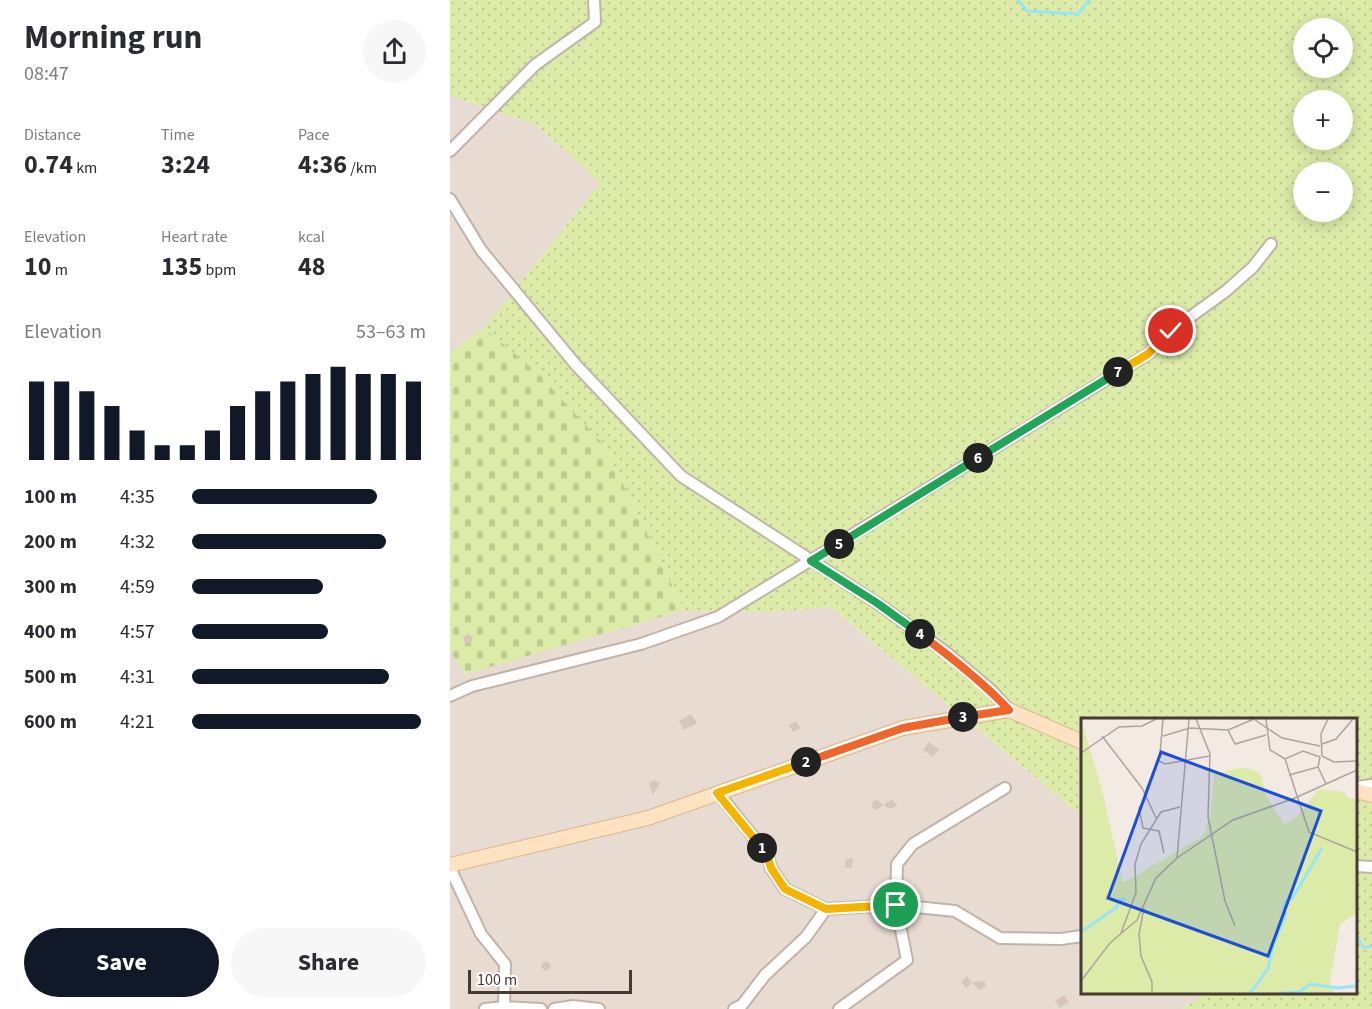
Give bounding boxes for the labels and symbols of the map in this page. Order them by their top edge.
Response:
pin [1145,305,1196,356]
pin: 7 [1103,357,1133,387]
pin: 6 [963,443,993,473]
pin: 5 [824,529,854,559]
pin: 4 [905,619,935,649]
pin: 3 [948,702,978,732]
inset map [1081,718,1357,994]
pin: 2 [791,747,821,777]
pin: 1 [747,833,777,863]
pin [870,879,921,930]
scale bar [468,967,632,994]

